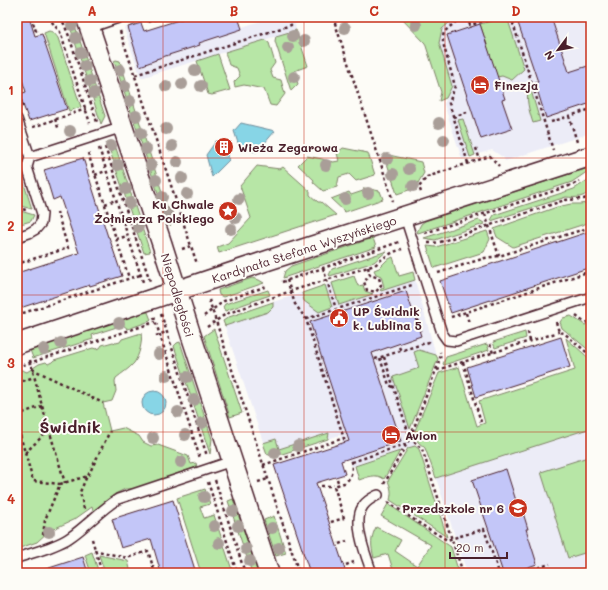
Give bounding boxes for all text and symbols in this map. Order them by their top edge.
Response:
text: A [87,2,97,19]
text: B [230,2,239,19]
text: C [369,2,379,19]
text: D [511,2,521,19]
north arrow [538,30,578,70]
text: N [541,48,558,63]
hotel icon: Finezja [469,74,491,96]
place label: Finezja [494,77,538,93]
text: 1 [8,81,14,98]
building icon: Wieża Zegarowa [213,136,235,158]
place label: Wieża Zegarowa [238,139,338,155]
place label: Ku Chwale Żołnierza Polskiego [94,196,214,226]
place icon: Ku Chwale Żołnierza Polskiego [217,200,239,222]
street label: Kardynała Stefana Wyszyńskiego [210,212,398,286]
text: 2 [7,217,15,234]
street label: Niepodległości [158,251,198,339]
place label: UP Świdnik k. Lublina 5 [353,303,422,333]
public building icon: UP Świdnik k. Lublina 5 [328,307,350,329]
text: 3 [7,354,15,371]
district label: Świdnik [39,416,101,437]
hotel icon: Avion [380,424,402,446]
place label: Avion [405,427,437,443]
text: 4 [7,490,15,507]
school or university icon: Przedszkole nr 6 [507,497,529,519]
place label: Przedszkole nr 6 [402,500,504,516]
scale bar [450,534,507,560]
text: 20 m [456,539,484,555]

